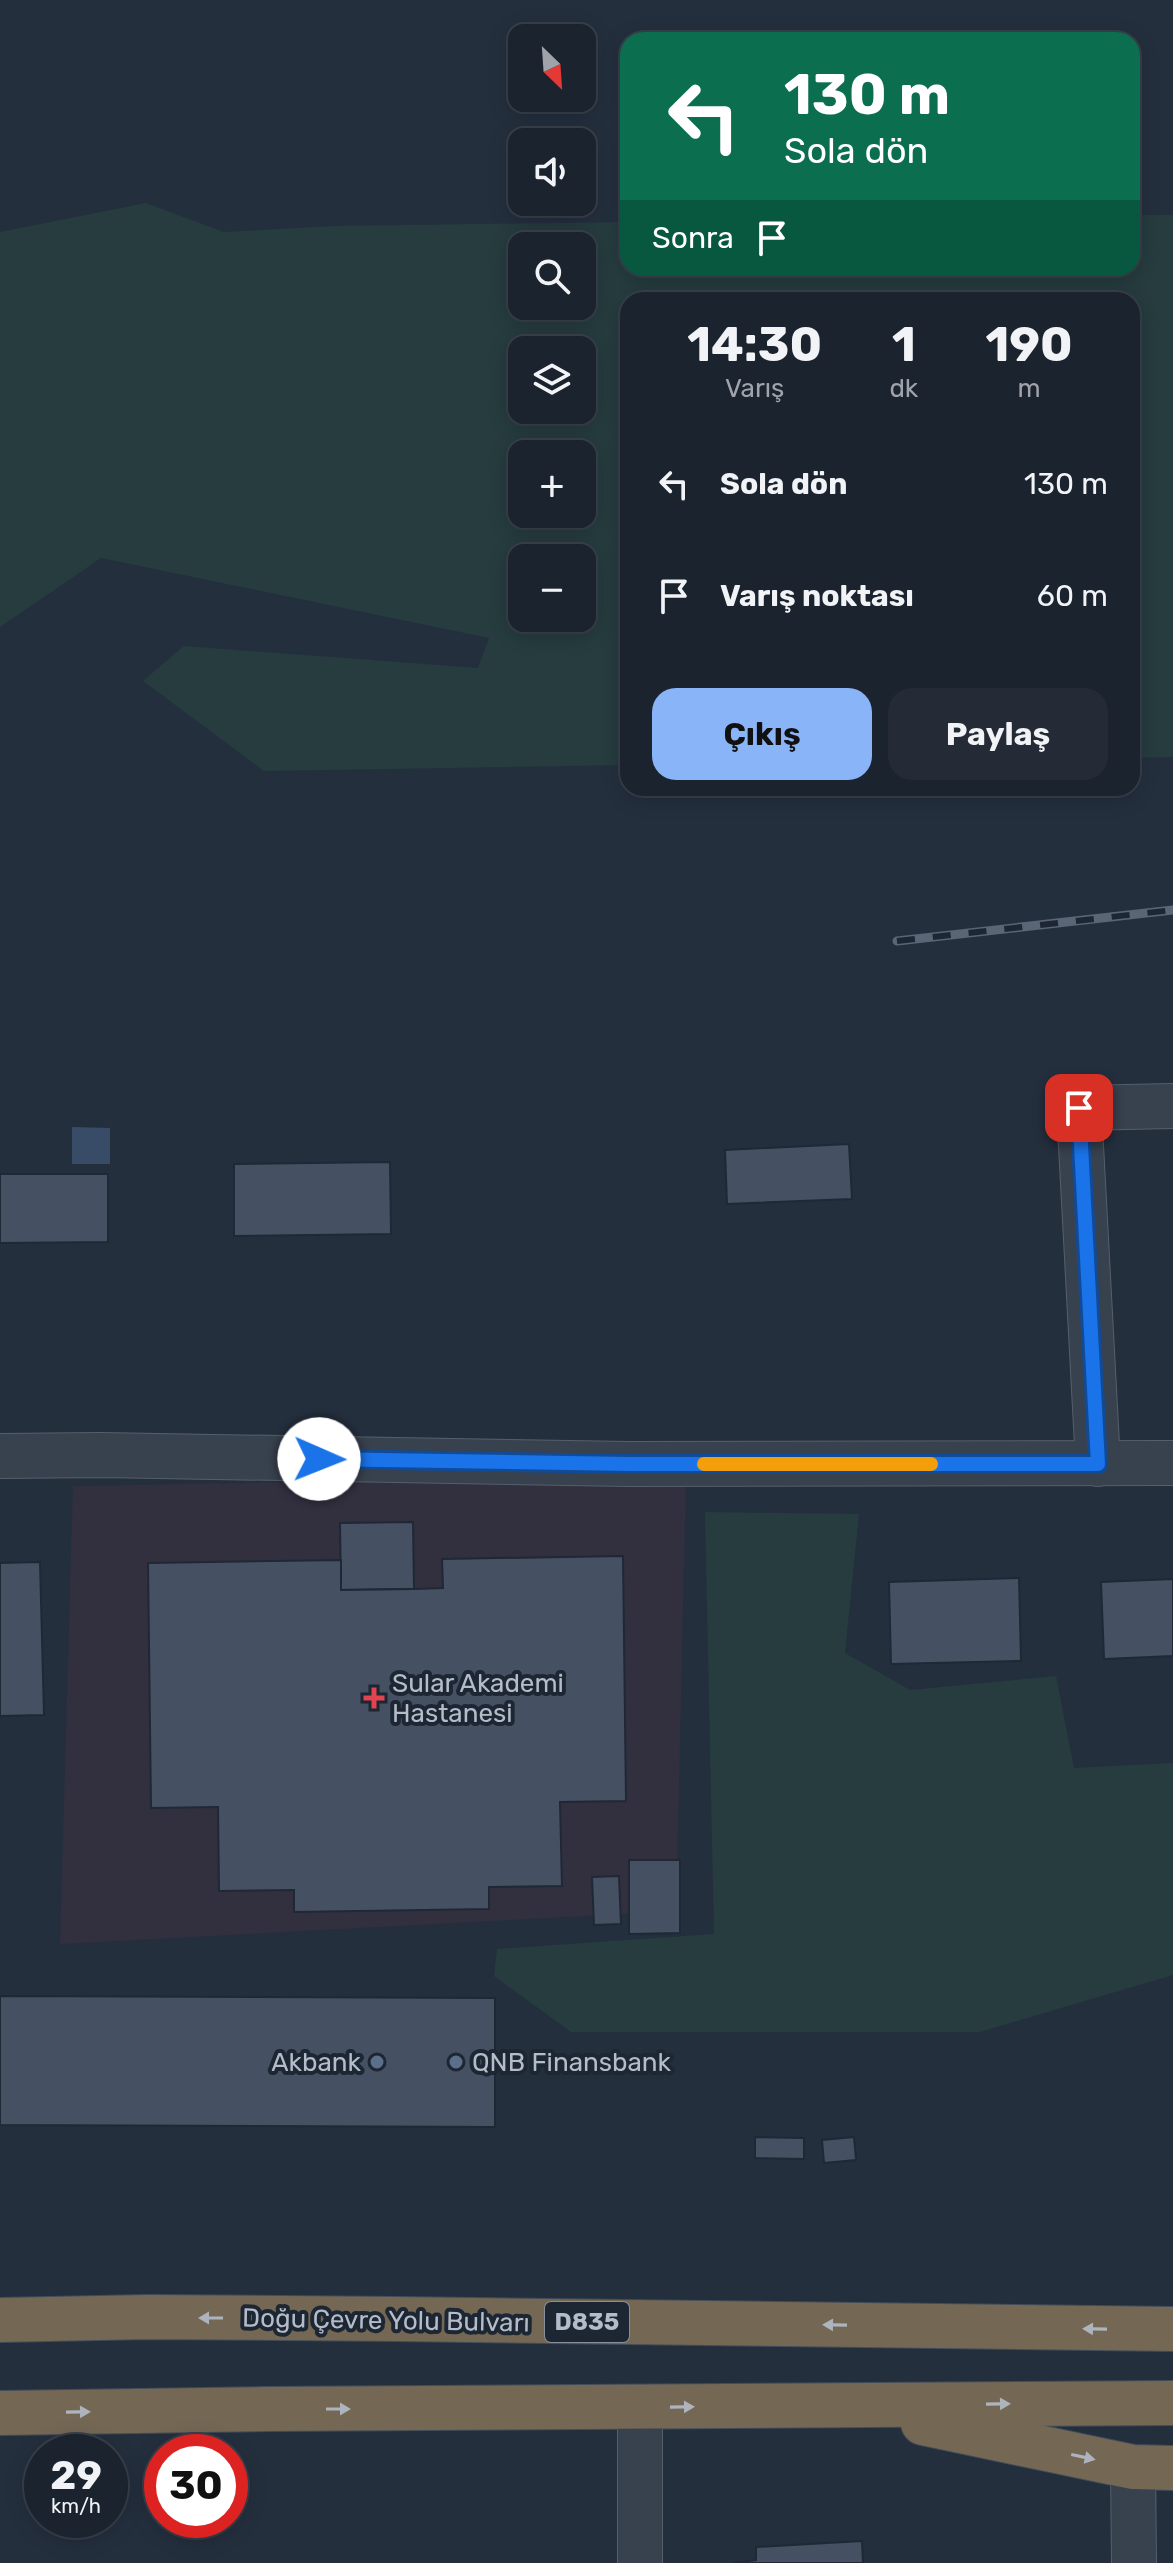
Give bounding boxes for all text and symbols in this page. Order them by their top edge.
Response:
north arrow [508,24,596,112]
map controls [508,24,596,632]
text: 130 m [784,62,950,128]
icon: left [652,64,756,168]
button: sound [508,128,596,216]
text: Sola dön [784,129,928,172]
icon: arrive [750,216,794,260]
text: Sonra [652,220,734,256]
button: search [508,232,596,320]
text: 14:30 [687,316,822,373]
text: 1 [892,316,916,373]
text: 190 [985,316,1073,373]
button: layers [508,336,596,424]
text: Varış [725,373,784,404]
text: dk [889,373,918,404]
text: m [1018,373,1041,404]
button: + [508,440,596,528]
icon: left [652,462,696,506]
text: Sola dön [720,466,847,502]
text: 130 m [1024,466,1108,502]
button: − [508,544,596,632]
icon: arrive [652,574,696,618]
text: Varış noktası [720,578,914,614]
text: 60 m [1037,578,1108,614]
button: Çıkış [652,688,872,780]
button: Paylaş [888,688,1108,780]
pin [1045,1074,1113,1142]
icon: arrive [1057,1086,1101,1130]
position arrow [277,1417,361,1501]
place label: Sular Akademi Hastanesi [392,1668,564,1729]
marker: Sular Akademi Hastanesi [363,1687,385,1709]
place label: Akbank [271,2047,362,2078]
place label: QNB Finansbank [472,2047,672,2078]
marker: Akbank [368,2053,386,2071]
marker: QNB Finansbank [447,2053,465,2071]
street label: Doğu Çevre Yolu Bulvarı [242,2302,530,2339]
road number: D835 [545,2302,629,2342]
one-way arrow [198,2312,223,2324]
one-way arrow [822,2319,847,2331]
one-way arrow [1082,2323,1107,2335]
one-way arrow [986,2398,1011,2410]
one-way arrow [670,2401,695,2413]
one-way arrow [326,2403,351,2415]
one-way arrow [66,2406,91,2418]
speed limit sign: 30 [144,2434,248,2538]
one-way arrow [1071,2451,1096,2464]
text: 29 [50,2452,102,2499]
text: km/h [51,2494,101,2518]

